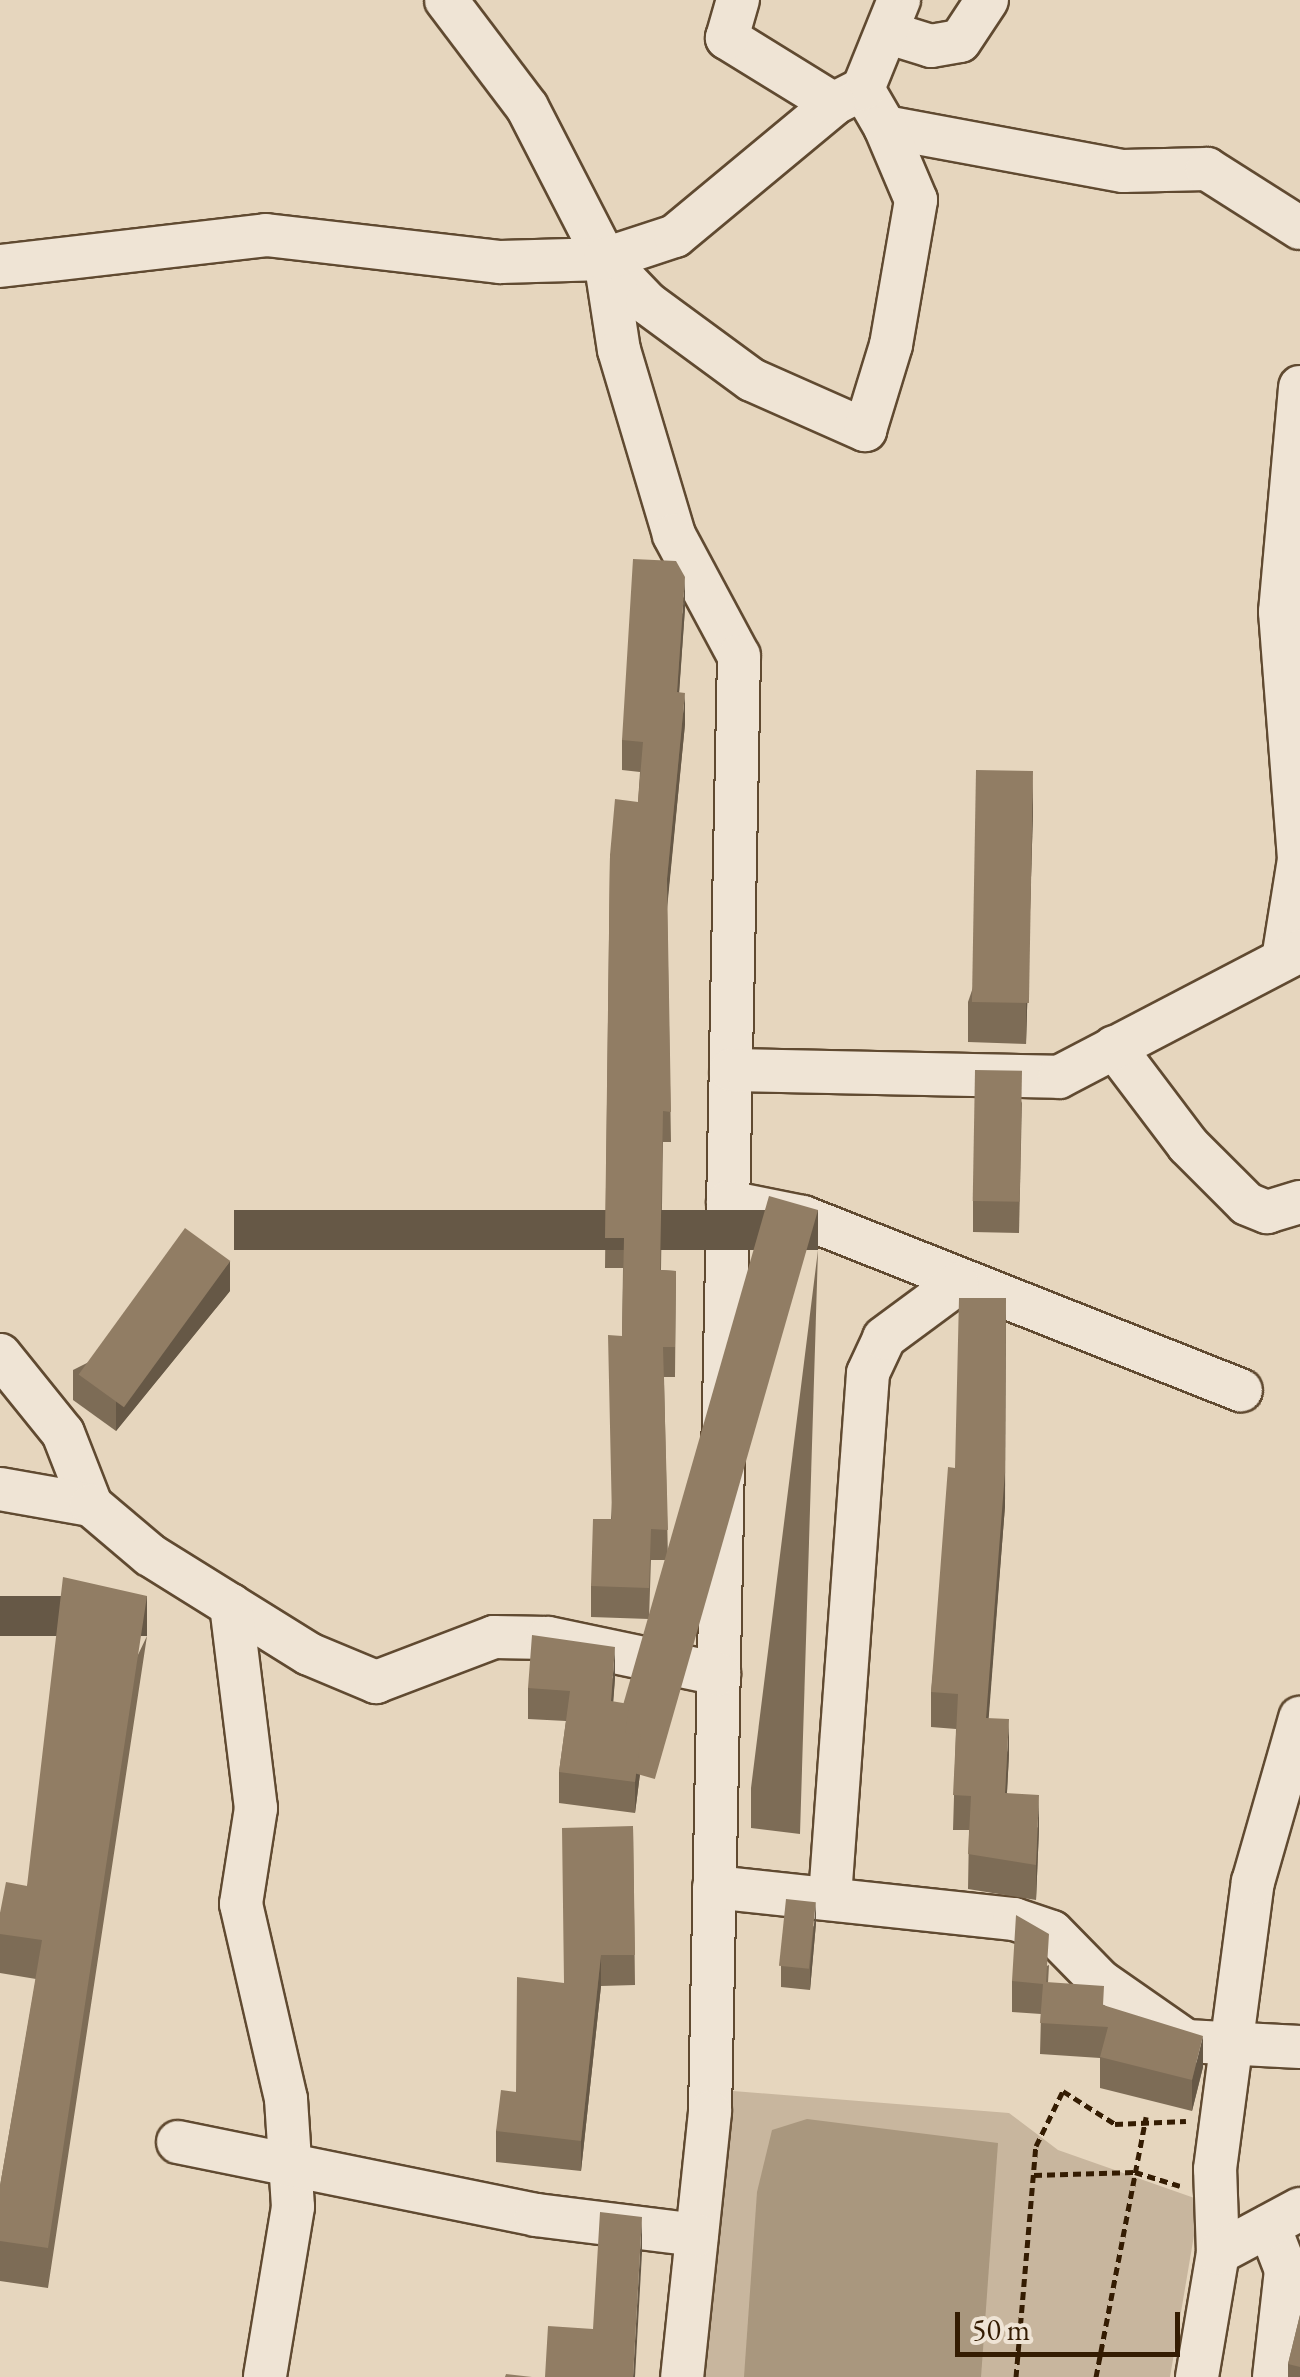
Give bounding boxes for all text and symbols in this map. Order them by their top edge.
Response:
scale bar [960,2292,1185,2354]
text: 50 m [972,2310,1030,2349]

